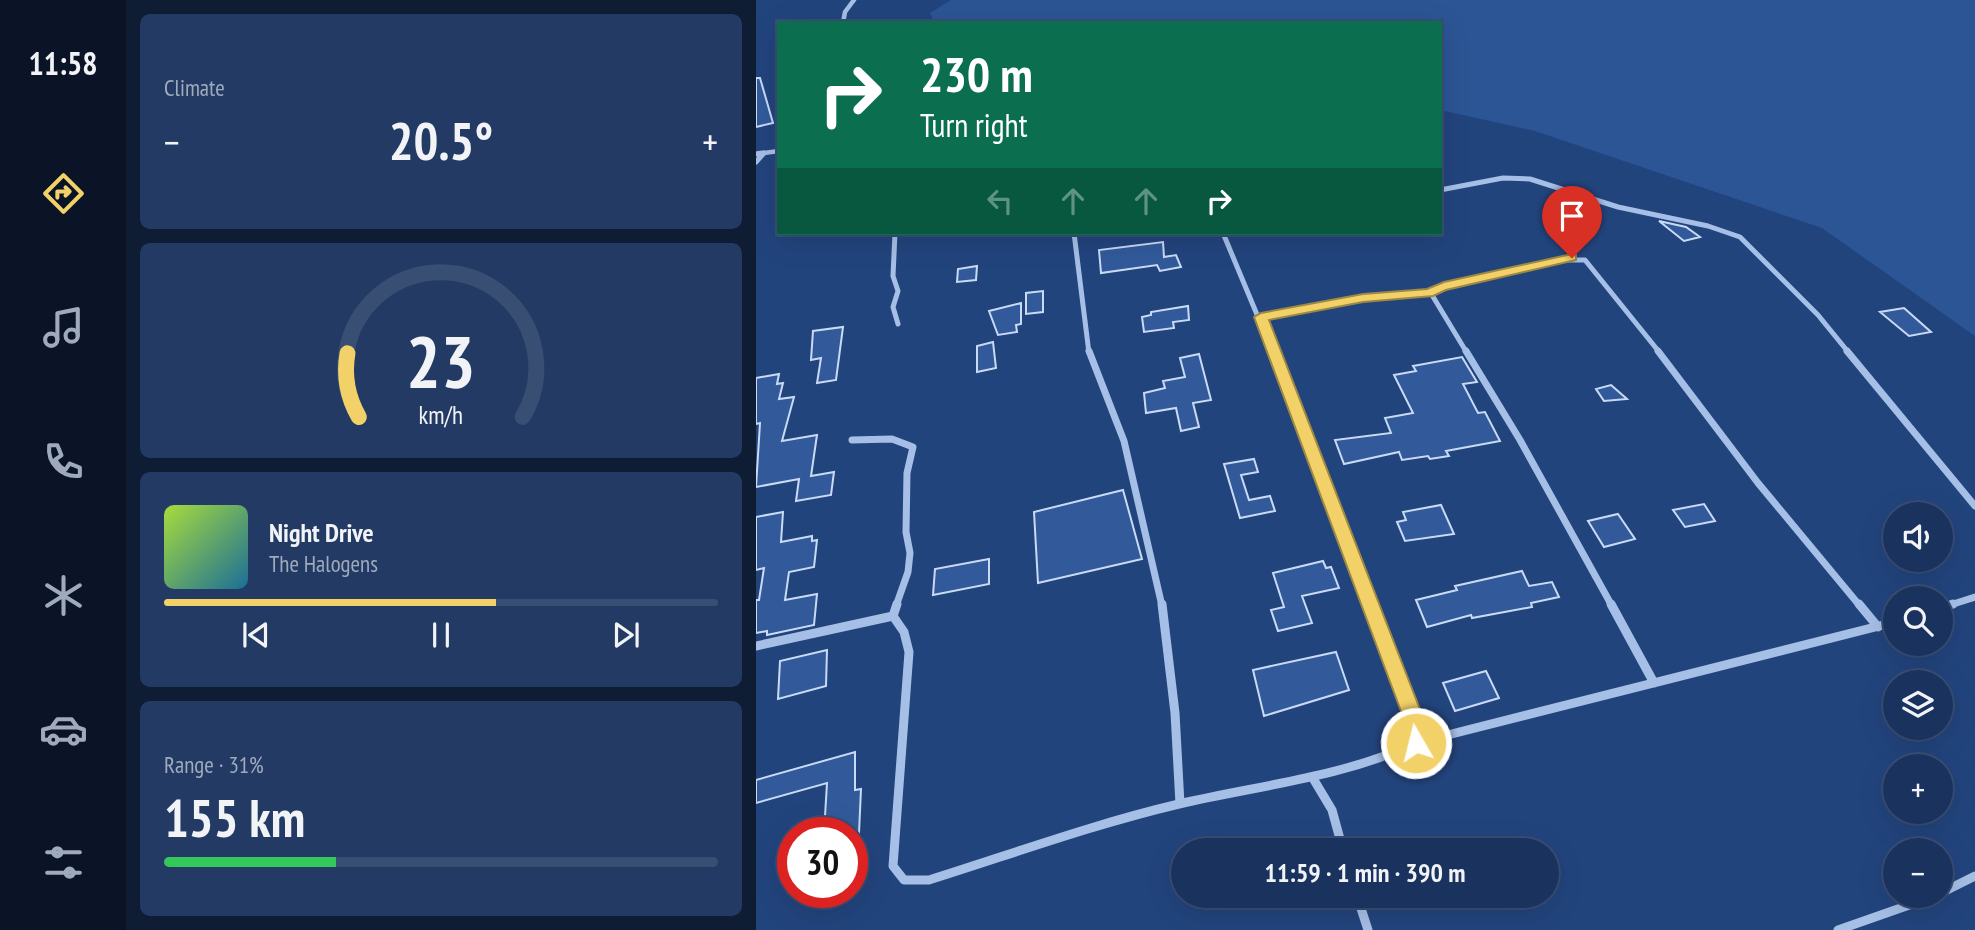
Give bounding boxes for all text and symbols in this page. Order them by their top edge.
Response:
text: 11:58 [28,42,98,84]
text: 230 m [920,42,1033,106]
icon: right [805,49,896,140]
text: Climate [164,73,225,102]
text: Turn right [920,104,1028,146]
text: 20.5° [389,107,493,174]
text: − [164,117,180,166]
text: + [702,117,718,166]
icon: directions [39,169,88,218]
icon: left [981,182,1019,220]
icon: ahead [1054,182,1092,220]
icon: ahead [1127,182,1165,220]
icon: right [1200,182,1238,220]
pin [1542,186,1602,258]
icon: arrive [1553,197,1591,235]
icon: music [39,303,88,352]
text: 23 [406,313,476,407]
text: km/h [419,398,463,430]
icon: phone [39,437,88,486]
map controls [1883,502,1953,908]
button: sound [1883,502,1953,572]
text: Night Drive [269,516,374,549]
text: The Halogens [269,549,378,578]
icon: climate [39,571,88,620]
button: search [1883,586,1953,656]
icon: previous [237,616,275,654]
icon: pause [422,616,460,654]
icon: next [607,616,645,654]
button: layers [1883,670,1953,740]
icon: car [39,705,88,754]
position arrow [1379,706,1453,780]
text: Range · 31% [164,750,264,779]
button: + [1883,754,1953,824]
text: 155 km [164,784,305,851]
speed limit sign: 30 [777,817,868,908]
icon: filters [39,838,88,887]
button: − [1883,838,1953,908]
text: 11:59 · 1 min · 390 m [1265,856,1465,889]

